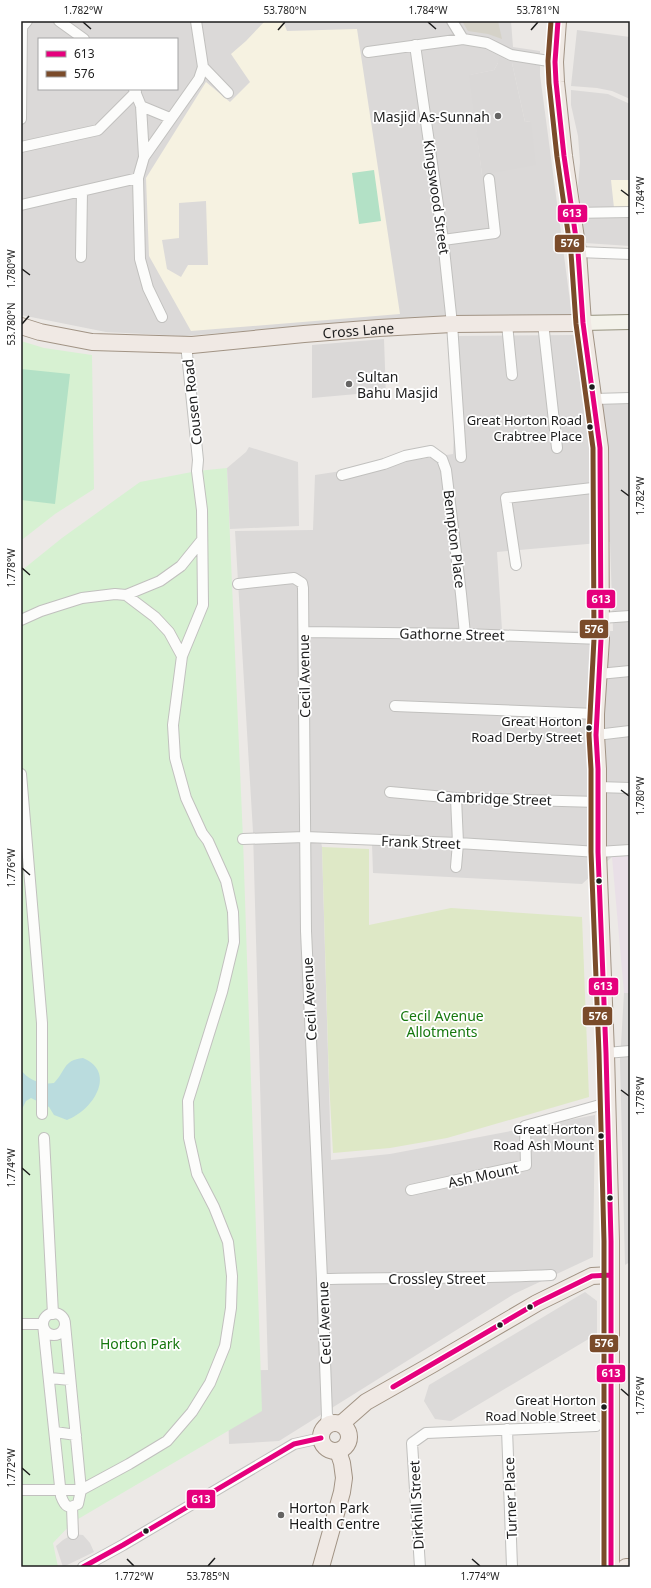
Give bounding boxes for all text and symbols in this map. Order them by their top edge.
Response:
text: 1.782°W [63,3,103,17]
text: 53.780°N [263,3,307,17]
text: 1.784°W [408,3,448,17]
text: 53.781°N [516,3,560,17]
legend [38,38,178,90]
text: 613 [74,45,95,62]
text: 576 [74,65,95,82]
place label: Masjid As-Sunnah [373,107,490,126]
marker: Masjid As-Sunnah [493,111,503,121]
street label: Kingswood Street [420,138,454,256]
text: 1.784°W [633,176,647,216]
line badge: 613 [557,204,588,223]
text: 613 [563,205,581,220]
line badge: 576 [554,234,585,253]
text: 576 [561,235,579,250]
text: 1.780°W [4,249,18,289]
text: 53.780°N [4,302,18,346]
street label: Cross Lane [322,318,395,342]
street label: Cousen Road [178,358,206,446]
place label: Sultan Bahu Masjid [357,367,438,402]
marker: Sultan Bahu Masjid [344,379,354,389]
unlabelled marker [587,382,597,392]
place label: Great Horton Road Crabtree Place [467,411,582,445]
marker: Great Horton Road Crabtree Place [585,422,595,432]
text: 1.782°W [633,476,647,516]
street label: Bempton Place [440,489,470,589]
text: 1.778°W [4,548,18,588]
line badge: 613 [586,589,616,609]
text: 613 [592,591,610,606]
line badge: 576 [579,619,609,639]
text: 576 [585,621,603,636]
street label: Gathorne Street [399,624,505,644]
street label: Cecil Avenue [294,634,314,718]
place label: Great Horton Road Derby Street [471,712,582,746]
marker: Great Horton Road Derby Street [584,723,594,733]
text: 1.780°W [633,776,647,816]
street label: Cambridge Street [436,786,552,810]
street label: Frank Street [381,831,461,853]
text: 1.776°W [4,848,18,888]
unlabelled marker [594,876,604,886]
street label: Cecil Avenue [297,957,321,1041]
line badge: 613 [588,977,619,996]
text: 613 [594,978,612,993]
park label: Cecil Avenue Allotments [400,1006,484,1041]
line badge: 576 [582,1006,613,1026]
text: 576 [589,1008,607,1023]
text: 1.778°W [633,1076,647,1116]
place label: Great Horton Road Ash Mount [493,1120,594,1154]
marker: Great Horton Road Ash Mount [596,1131,606,1141]
text: 1.774°W [4,1148,18,1188]
street label: Ash Mount [446,1158,520,1192]
unlabelled marker [605,1193,615,1203]
street label: Crossley Street [388,1269,486,1288]
street label: Cecil Avenue [313,1281,335,1365]
unlabelled marker [525,1302,535,1312]
unlabelled marker [495,1320,505,1330]
park label: Horton Park [100,1334,181,1353]
line badge: 576 [589,1334,619,1353]
text: 576 [595,1335,613,1350]
line badge: 613 [596,1364,626,1383]
text: 613 [602,1365,620,1380]
text: 1.776°W [633,1376,647,1416]
place label: Great Horton Road Noble Street [485,1391,596,1425]
marker: Great Horton Road Noble Street [599,1402,609,1412]
text: 1.772°W [4,1448,18,1488]
street label: Turner Place [499,1457,521,1539]
street label: Dirkhill Street [404,1460,428,1550]
line badge: 613 [186,1489,216,1509]
text: 613 [192,1491,210,1506]
place label: Horton Park Health Centre [289,1498,380,1533]
marker: Horton Park Health Centre [276,1510,286,1520]
unlabelled marker [141,1526,151,1536]
text: 1.772°W [114,1569,154,1583]
text: 53.785°N [186,1569,230,1583]
text: 1.774°W [460,1569,500,1583]

